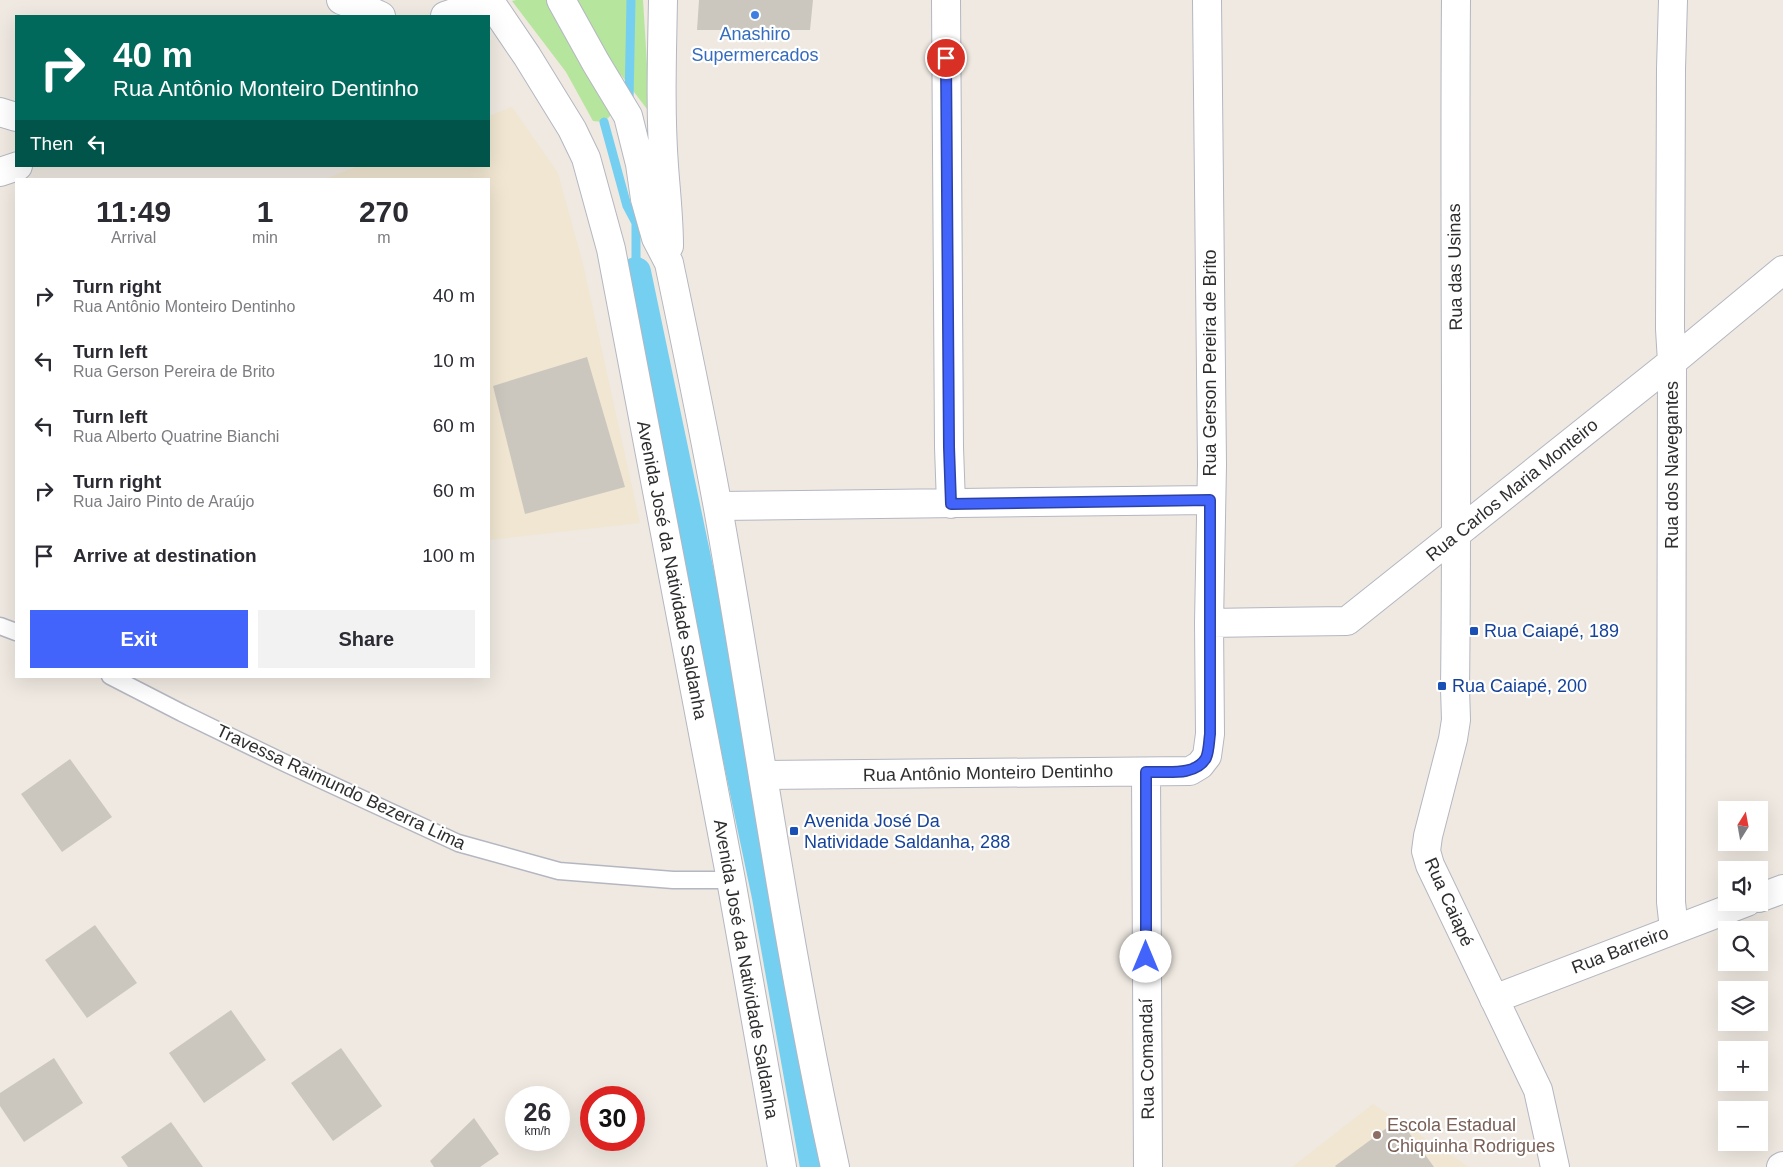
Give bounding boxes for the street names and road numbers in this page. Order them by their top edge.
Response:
street label: Rua das Usinas [1444,203,1466,331]
street label: Rua Gerson Pereira de Brito [1200,249,1220,477]
street label: Rua dos Navegantes [1662,381,1682,549]
street label: Rua Carlos Maria Monteiro [1422,415,1602,565]
street label: Avenida José da Natividade Saldanha [633,419,711,722]
street label: Travessa Raimundo Bezerra Lima [213,720,470,854]
street label: Rua Antônio Monteiro Dentinho [863,761,1113,785]
street label: Avenida José da Natividade Saldanha [710,818,782,1121]
street label: Rua Caiapé [1421,855,1477,949]
street label: Rua Barreiro [1569,922,1671,978]
street label: Rua Comandaí [1136,998,1158,1120]

